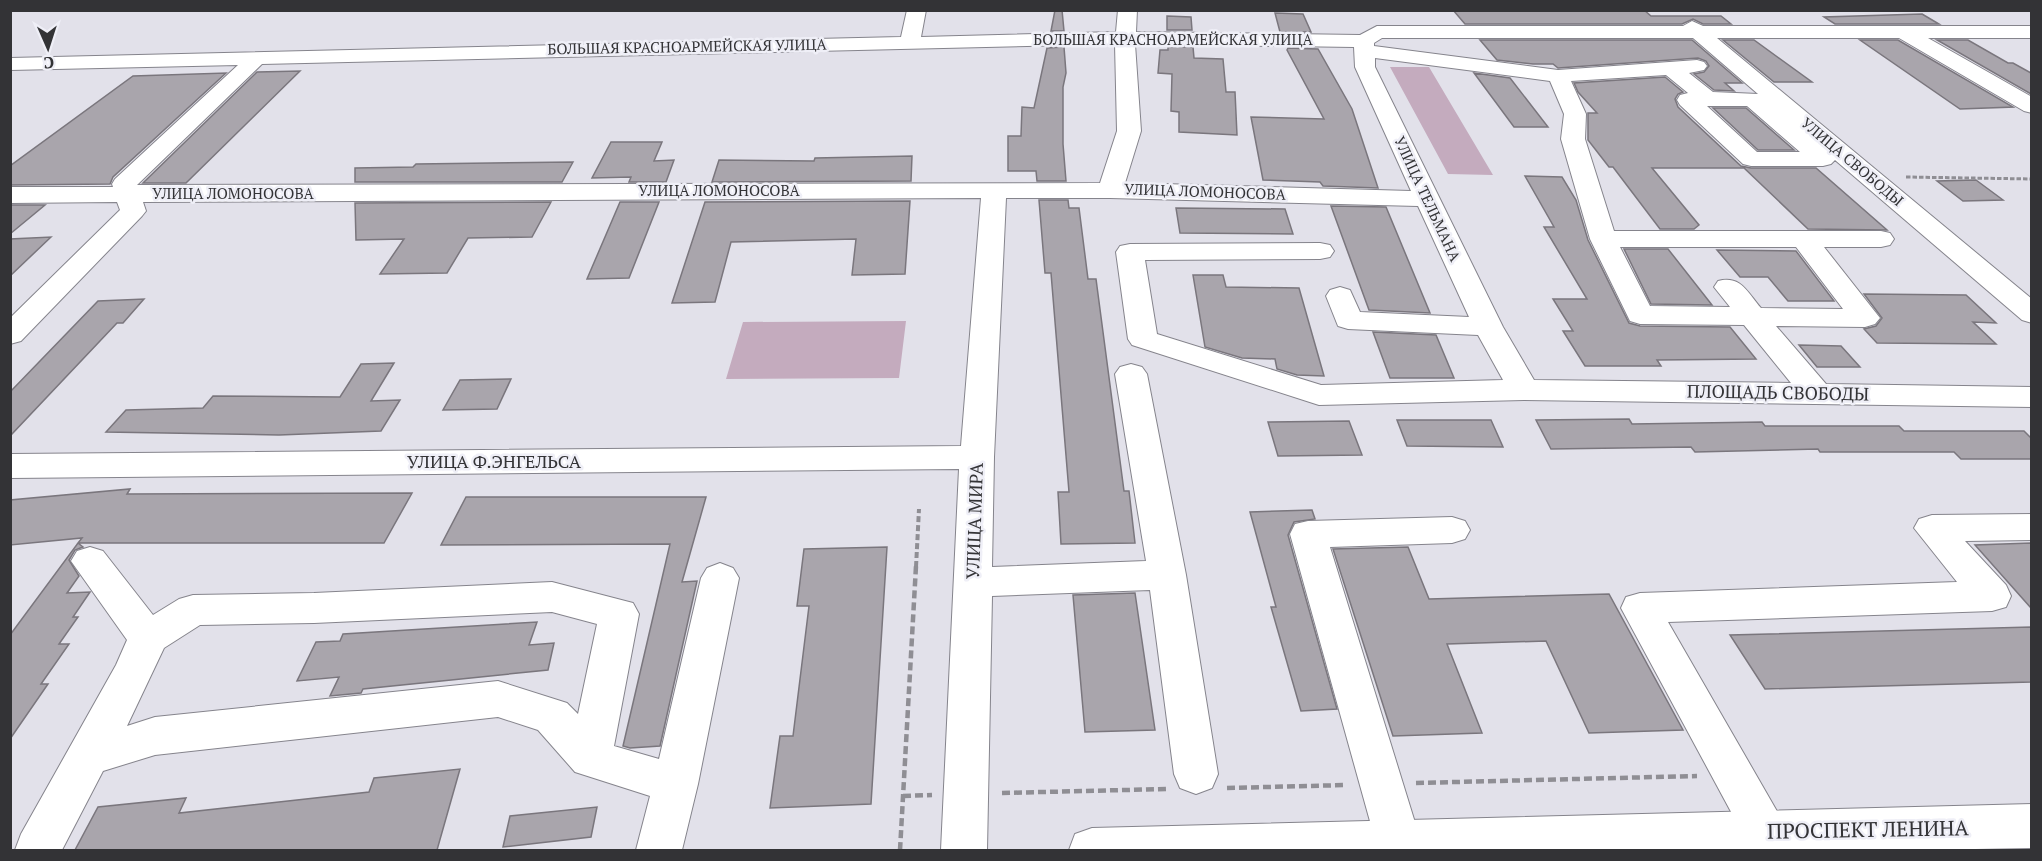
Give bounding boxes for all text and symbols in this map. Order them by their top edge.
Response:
north arrow [18,18,78,78]
street label: БОЛЬШАЯ КРАСНОАРМЕЙСКАЯ УЛИЦА [1033,29,1313,49]
street label: БОЛЬШАЯ КРАСНОАРМЕЙСКАЯ УЛИЦА [547,34,828,58]
text: С [43,52,55,74]
street label: УЛИЦА СВОБОДЫ [1797,113,1908,210]
street label: УЛИЦА ТЕЛЬМАНА [1390,133,1466,265]
street label: УЛИЦА ЛОМОНОСОВА [1124,178,1287,204]
street label: УЛИЦА ЛОМОНОСОВА [638,180,801,200]
street label: УЛИЦА ЛОМОНОСОВА [152,183,315,203]
street label: ПЛОЩАДЬ СВОБОДЫ [1687,378,1869,406]
street label: УЛИЦА Ф.ЭНГЕЛЬСА [407,449,582,473]
street label: УЛИЦА МИРА [960,462,988,580]
street label: ПРОСПЕКТ ЛЕНИНА [1767,813,1970,845]

